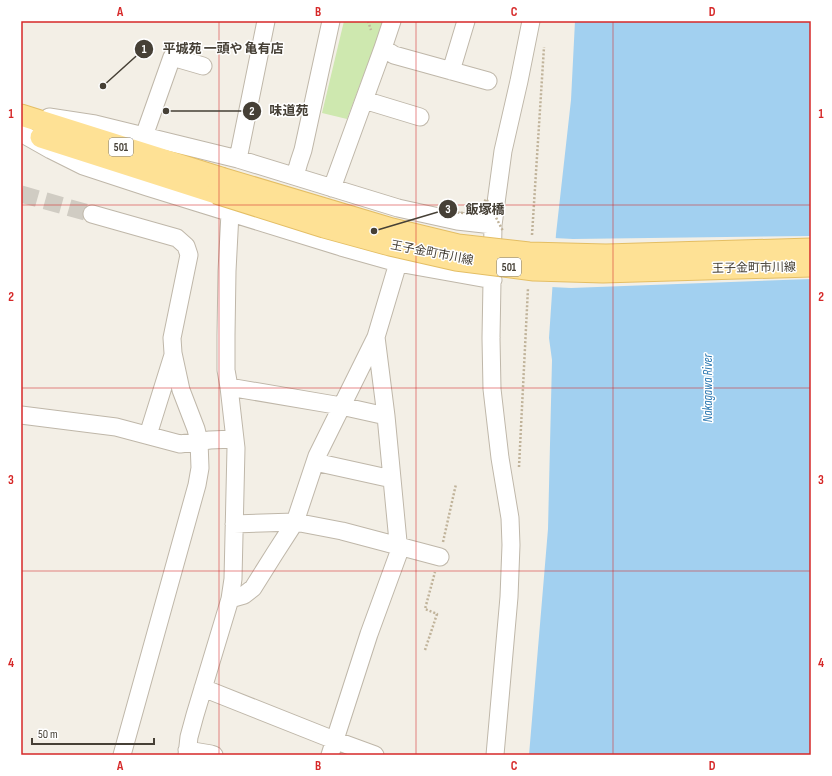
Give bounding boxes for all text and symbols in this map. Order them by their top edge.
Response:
text: A [116,4,124,20]
text: B [315,4,321,20]
text: C [511,4,518,20]
text: D [709,4,716,20]
callout: 平城苑 一頭や 亀有店 [134,36,291,61]
text: 平城苑 一頭や 亀有店 [162,41,284,57]
text: 1 [142,42,147,57]
callout: 味道苑 [242,98,317,123]
text: 味道苑 [269,103,309,119]
text: 2 [249,104,255,119]
text: 1 [8,106,14,122]
text: 1 [818,106,824,122]
road number: 501 [109,138,133,156]
callout: 飯塚橋 [438,197,513,222]
text: 3 [445,202,451,217]
text: 飯塚橋 [465,202,505,218]
street label: 王子金町市川線 [389,238,475,268]
road number: 501 [497,258,521,276]
street label: 王子金町市川線 [712,260,796,276]
text: 2 [8,289,14,305]
text: 2 [818,289,824,305]
water label: Nakagawa River [700,352,716,422]
text: 3 [8,472,14,488]
text: 3 [818,472,824,488]
text: 4 [8,655,14,671]
text: 4 [818,655,824,671]
scale bar [32,720,154,746]
text: 50 m [38,727,58,742]
text: A [116,758,124,774]
text: B [315,758,321,774]
text: C [511,758,518,774]
text: D [709,758,716,774]

